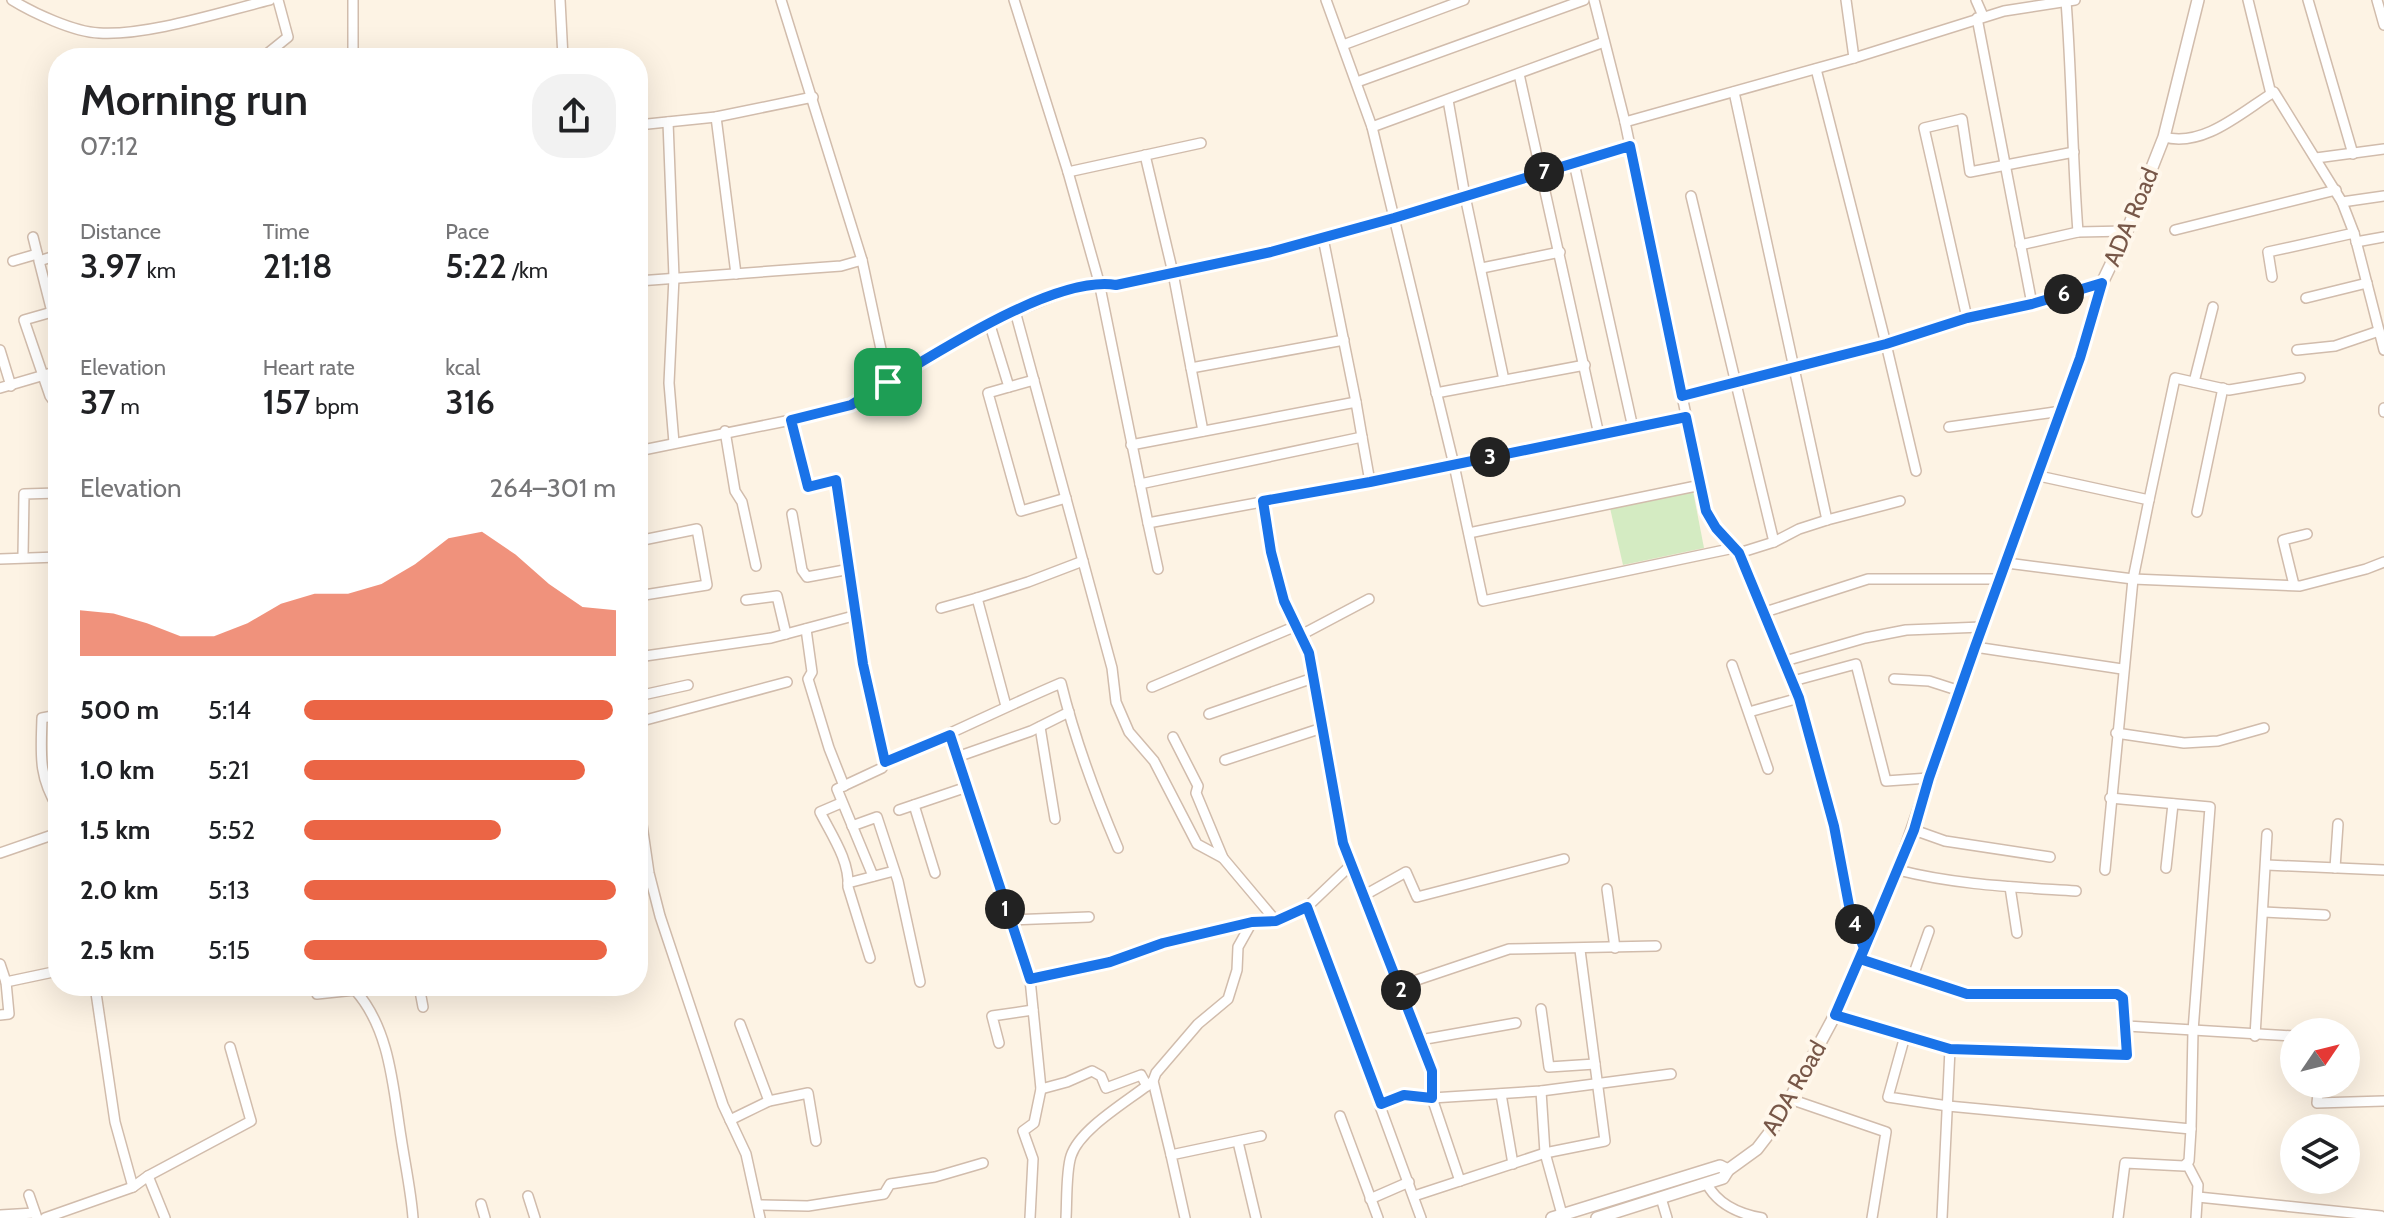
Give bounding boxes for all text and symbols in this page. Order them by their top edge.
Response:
text: Morning run [80,73,308,126]
button: share [532,74,616,158]
text: 07:12 [80,130,138,162]
pin: 7 [1524,152,1564,192]
text: 7 [1538,158,1550,185]
street label: ADA Road [2097,163,2164,270]
text: Distance [80,218,161,245]
text: Time [263,218,309,245]
text: Pace [445,218,489,245]
text: 3.97 [80,245,142,287]
text: 21:18 [263,245,333,287]
text: 5:22 [445,245,507,287]
text: km [142,257,176,284]
text: /km [507,257,548,284]
pin: 6 [2044,274,2084,314]
text: 6 [2058,280,2070,307]
pin [854,348,922,416]
text: Elevation [80,354,166,381]
text: Heart rate [263,354,355,381]
text: kcal [445,354,480,381]
icon: arrive [866,360,910,404]
text: 37 [80,381,116,423]
text: 157 [263,381,310,423]
text: 316 [445,381,495,423]
text: m [116,393,140,420]
text: bpm [310,393,359,420]
pin: 3 [1470,437,1510,477]
text: 3 [1484,443,1496,470]
text: Elevation [80,472,182,504]
text: 264–301 m [489,472,616,504]
text: 500 m [80,694,159,726]
text: 5:14 [208,694,251,726]
text: 1.0 km [80,754,155,786]
text: 5:21 [208,754,250,786]
text: 1.5 km [80,814,150,846]
text: 5:52 [208,814,255,846]
text: 2.0 km [80,874,159,906]
text: 5:13 [208,874,250,906]
pin: 1 [985,889,1025,929]
text: 1 [1001,895,1009,922]
pin: 4 [1835,904,1875,944]
text: 4 [1848,910,1862,937]
text: 2.5 km [80,934,155,966]
text: 5:15 [208,934,250,966]
pin: 2 [1381,970,1421,1010]
text: 2 [1395,976,1407,1003]
north arrow [2280,1018,2360,1098]
map controls [2280,1018,2360,1194]
street label: ADA Road [1755,1035,1832,1140]
button: layers [2280,1114,2360,1194]

